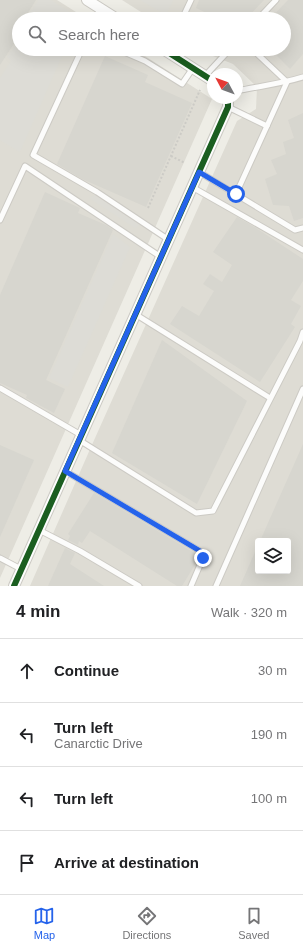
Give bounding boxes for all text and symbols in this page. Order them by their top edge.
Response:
search box [12,12,291,56]
icon: search [26,23,48,45]
text: Search here [58,26,140,43]
north arrow [207,68,243,104]
route start [227,185,245,203]
map controls [255,538,291,574]
button: layers [255,538,291,574]
route end [194,549,212,567]
text: 4 min [16,602,60,621]
text: Walk · 320 m [211,605,287,620]
icon: ahead [16,660,38,682]
text: Continue [54,662,119,679]
text: 30 m [258,663,287,678]
text: Turn left [54,719,113,736]
icon: left [16,724,38,746]
text: 190 m [251,727,287,742]
text: Canarctic Drive [54,736,143,751]
icon: left [16,788,38,810]
text: Turn left [54,790,113,807]
text: 100 m [251,791,287,806]
icon: arrive [16,852,38,874]
text: Arrive at destination [54,854,199,871]
tab: Map [33,905,55,941]
tab: Directions [122,905,171,941]
tab: Saved [238,905,269,941]

